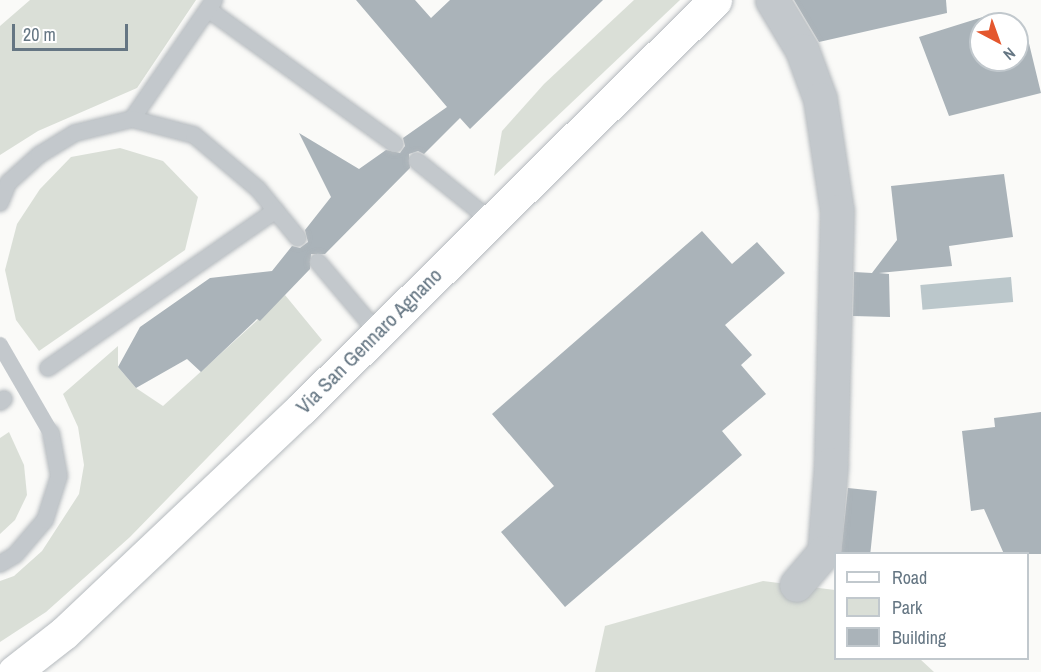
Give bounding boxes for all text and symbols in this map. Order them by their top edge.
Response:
scale bar [15,12,130,50]
north arrow [969,12,1029,72]
text: 20 m [23,22,56,47]
text: N [999,43,1020,65]
street label: Via San Gennaro Agnano [290,262,448,420]
legend [834,552,1029,660]
text: Road [892,565,927,590]
text: Park [892,595,922,620]
text: Building [892,625,946,650]

